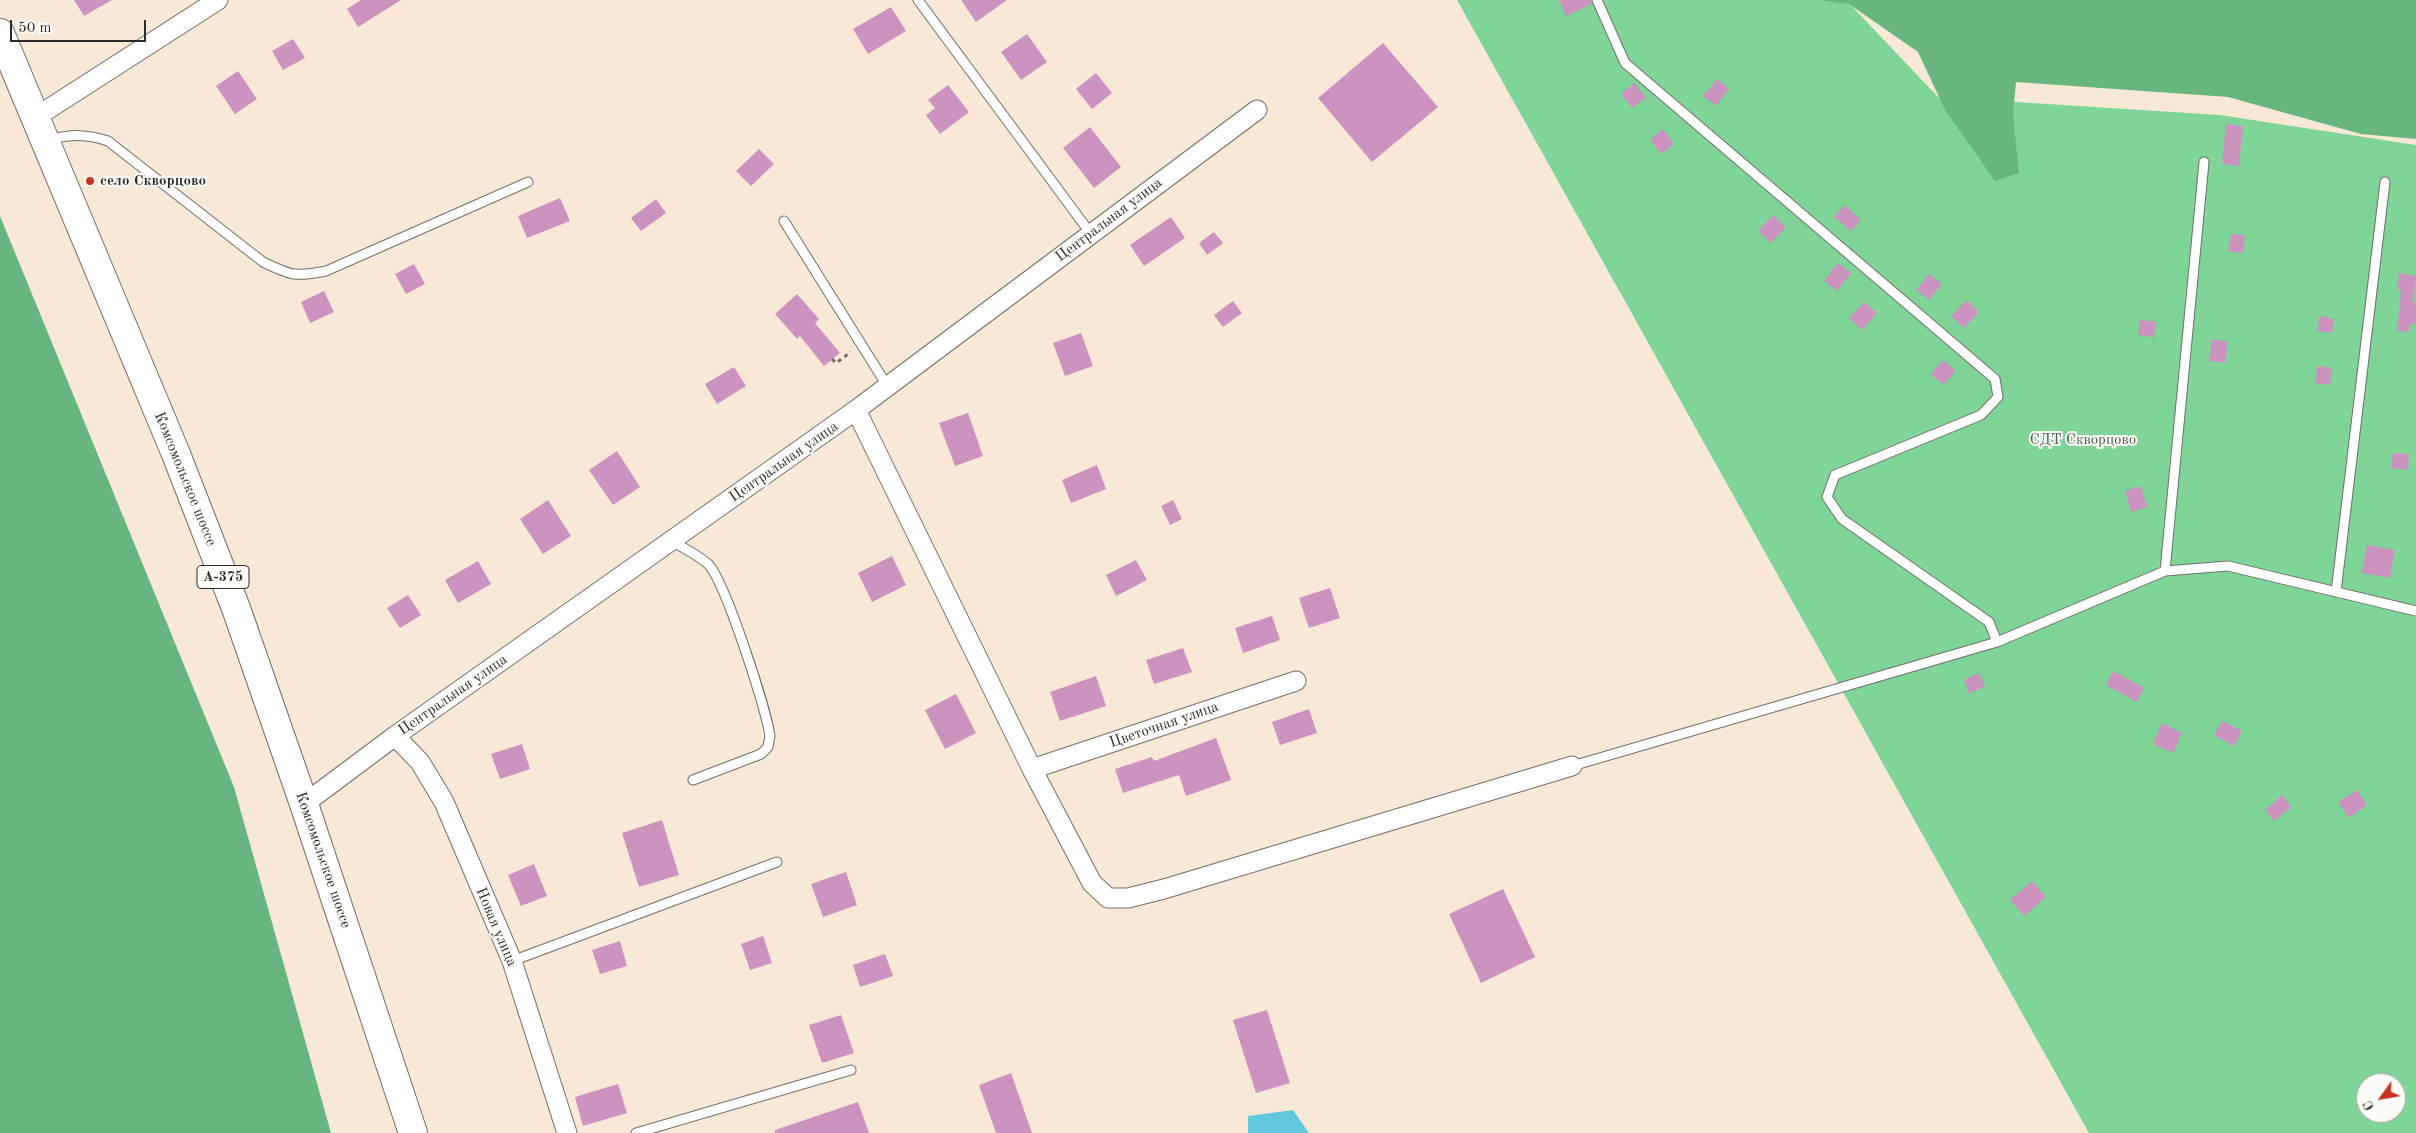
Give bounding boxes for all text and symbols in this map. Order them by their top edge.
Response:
scale bar [12,10,149,42]
text: 50 m [18,21,52,36]
place label: село Скворцово [100,172,206,190]
street label: Центральная улица [1052,174,1166,266]
marker: село Скворцово [84,175,96,187]
street label: Комсомольское шоссе [150,409,220,549]
street label: Центральная улица [726,418,842,506]
park label: СДТ Скворцово [2030,431,2136,449]
road number: А-375 [197,566,249,588]
street label: Центральная улица [395,651,511,739]
street label: Цветочная улица [1107,698,1221,752]
street label: Комсомольское шоссе [291,789,355,931]
street label: Новая улица [471,885,521,969]
north arrow [2356,1073,2406,1123]
text: С [2361,1098,2378,1113]

